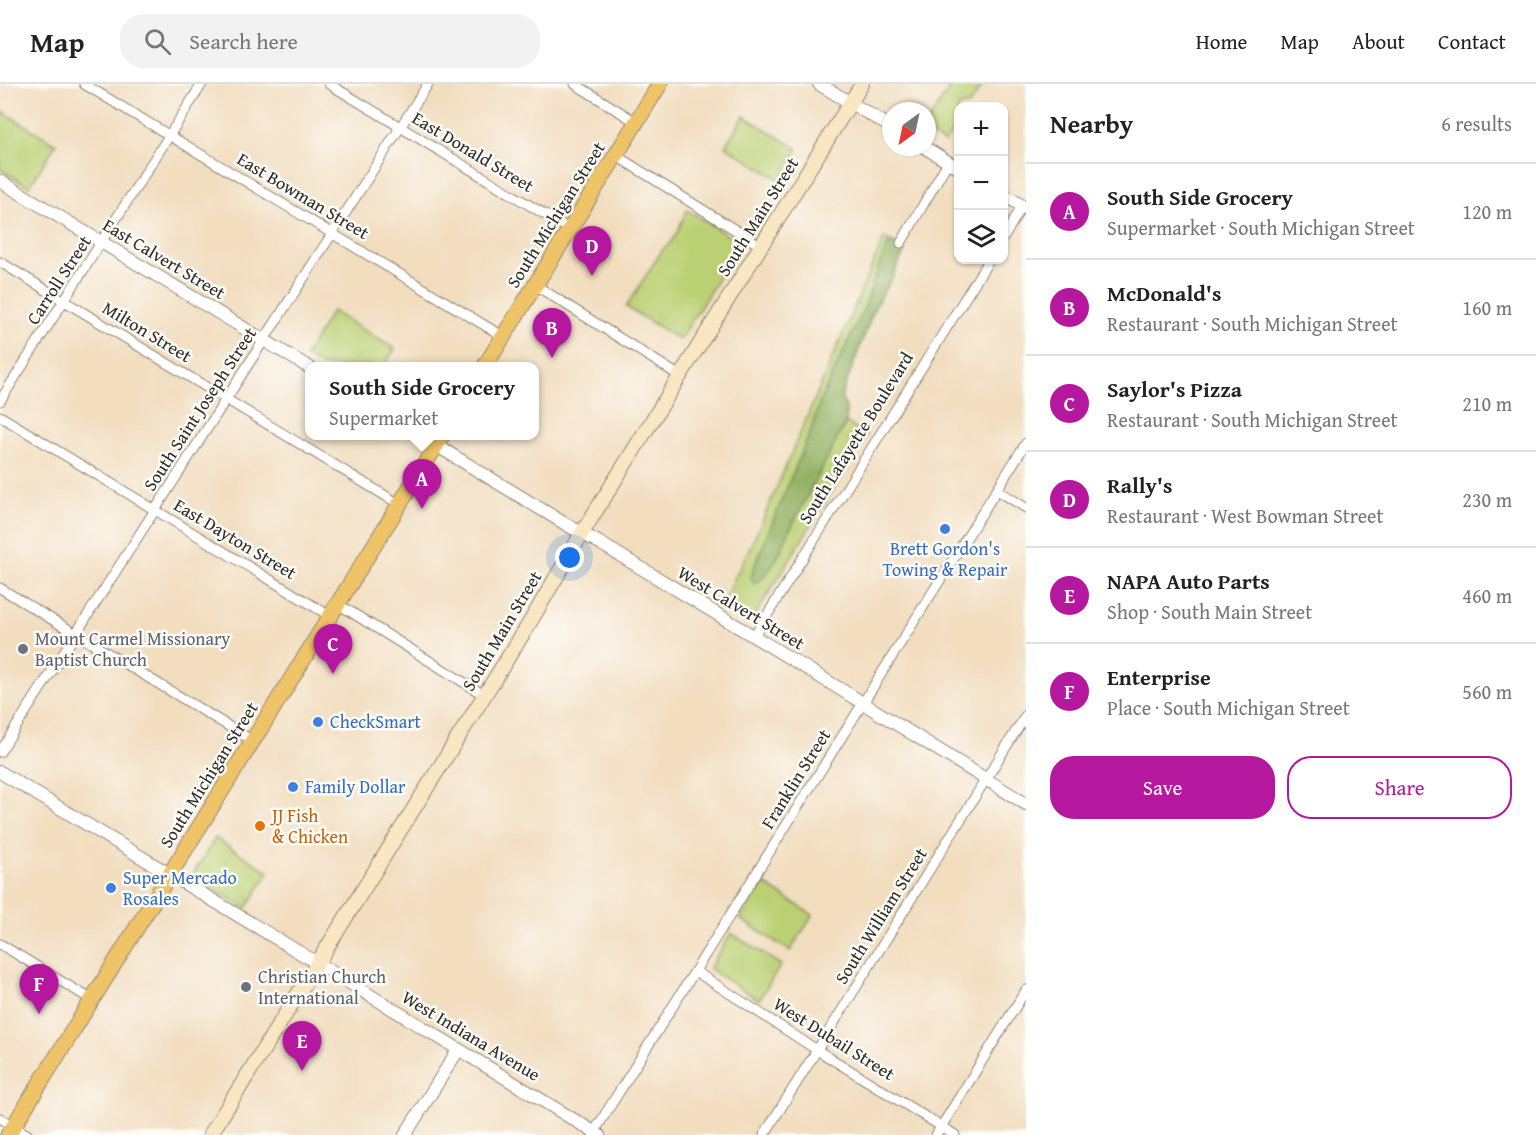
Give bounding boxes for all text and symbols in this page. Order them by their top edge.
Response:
search box [120,14,540,68]
text: Map [30,21,84,62]
icon: search [141,25,174,58]
text: Search here [189,25,298,57]
text: Home [1196,26,1247,57]
text: Map [1280,26,1319,57]
text: About [1352,26,1405,57]
text: Contact [1438,26,1506,57]
north arrow [882,102,936,156]
map controls [954,102,1008,264]
button: + [954,102,1008,156]
street label: East Donald Street [407,104,540,199]
text: Nearby [1050,104,1133,143]
text: 6 results [1441,109,1512,138]
street label: South Michigan Street [500,136,612,293]
street label: East Bowman Street [232,145,375,246]
street label: South Main Street [710,151,805,282]
button: − [954,156,1008,210]
text: South Side Grocery [1107,181,1293,213]
text: A [1063,197,1076,226]
text: 120 m [1462,197,1512,226]
button: layers [954,210,1008,264]
street label: East Calvert Street [98,211,231,306]
text: Supermarket · South Michigan Street [1107,213,1415,242]
pin: D [572,226,612,276]
street label: Carroll Street [20,229,98,330]
text: McDonald's [1107,277,1221,309]
text: B [1063,293,1076,322]
text: 160 m [1462,293,1512,322]
street label: Milton Street [97,294,198,369]
pin: B [532,308,572,358]
text: Restaurant · South Michigan Street [1107,309,1398,338]
street label: South Saint Joseph Street [136,321,263,496]
street label: South Lafayette Boulevard [792,346,920,529]
popup [305,362,539,440]
text: South Side Grocery [329,371,515,403]
text: Saylor's Pizza [1107,373,1242,405]
text: C [1064,389,1075,418]
text: 210 m [1462,389,1512,418]
text: Supermarket [329,403,438,432]
text: Restaurant · South Michigan Street [1107,405,1398,434]
pin: A [402,460,442,509]
text: Rally's [1107,469,1172,501]
text: D [1063,485,1076,514]
text: 230 m [1462,485,1512,514]
street label: East Dayton Street [169,491,302,586]
text: Restaurant · West Bowman Street [1107,501,1384,530]
marker: Brett Gordon's Towing & Repair [938,522,952,536]
place label: Brett Gordon's Towing & Repair [883,535,1008,583]
your location [555,543,584,572]
street label: West Calvert Street [673,559,811,657]
street label: South Main Street [455,565,549,696]
text: NAPA Auto Parts [1107,565,1270,597]
text: E [1064,581,1075,610]
text: 460 m [1462,581,1512,610]
text: Shop · South Main Street [1107,597,1312,626]
pin: C [314,624,352,674]
place label: Mount Carmel Missionary Baptist Church [35,625,230,673]
marker: Mount Carmel Missionary Baptist Church [16,642,30,656]
text: Enterprise [1107,661,1211,693]
text: F [1064,677,1075,706]
text: 560 m [1462,677,1512,706]
text: Place · South Michigan Street [1107,693,1350,722]
street label: South Michigan Street [153,696,265,853]
place label: CheckSmart [330,708,422,735]
marker: CheckSmart [311,715,325,729]
street label: Franklin Street [754,723,837,834]
button: Save [1050,756,1275,819]
button: Share [1287,756,1512,819]
place label: Family Dollar [305,773,406,800]
marker: Family Dollar [286,780,300,794]
place label: JJ Fish & Chicken [270,802,348,850]
marker: JJ Fish & Chicken [253,819,267,833]
street label: South William Street [828,842,934,989]
place label: Super Mercado Rosales [123,864,237,912]
marker: Super Mercado Rosales [104,881,118,895]
place label: Christian Church International [258,963,386,1011]
pin: F [20,964,58,1014]
marker: Christian Church International [239,980,253,994]
street label: West Indiana Avenue [397,984,546,1088]
street label: West Dubail Street [768,990,901,1087]
pin: E [282,1022,322,1071]

